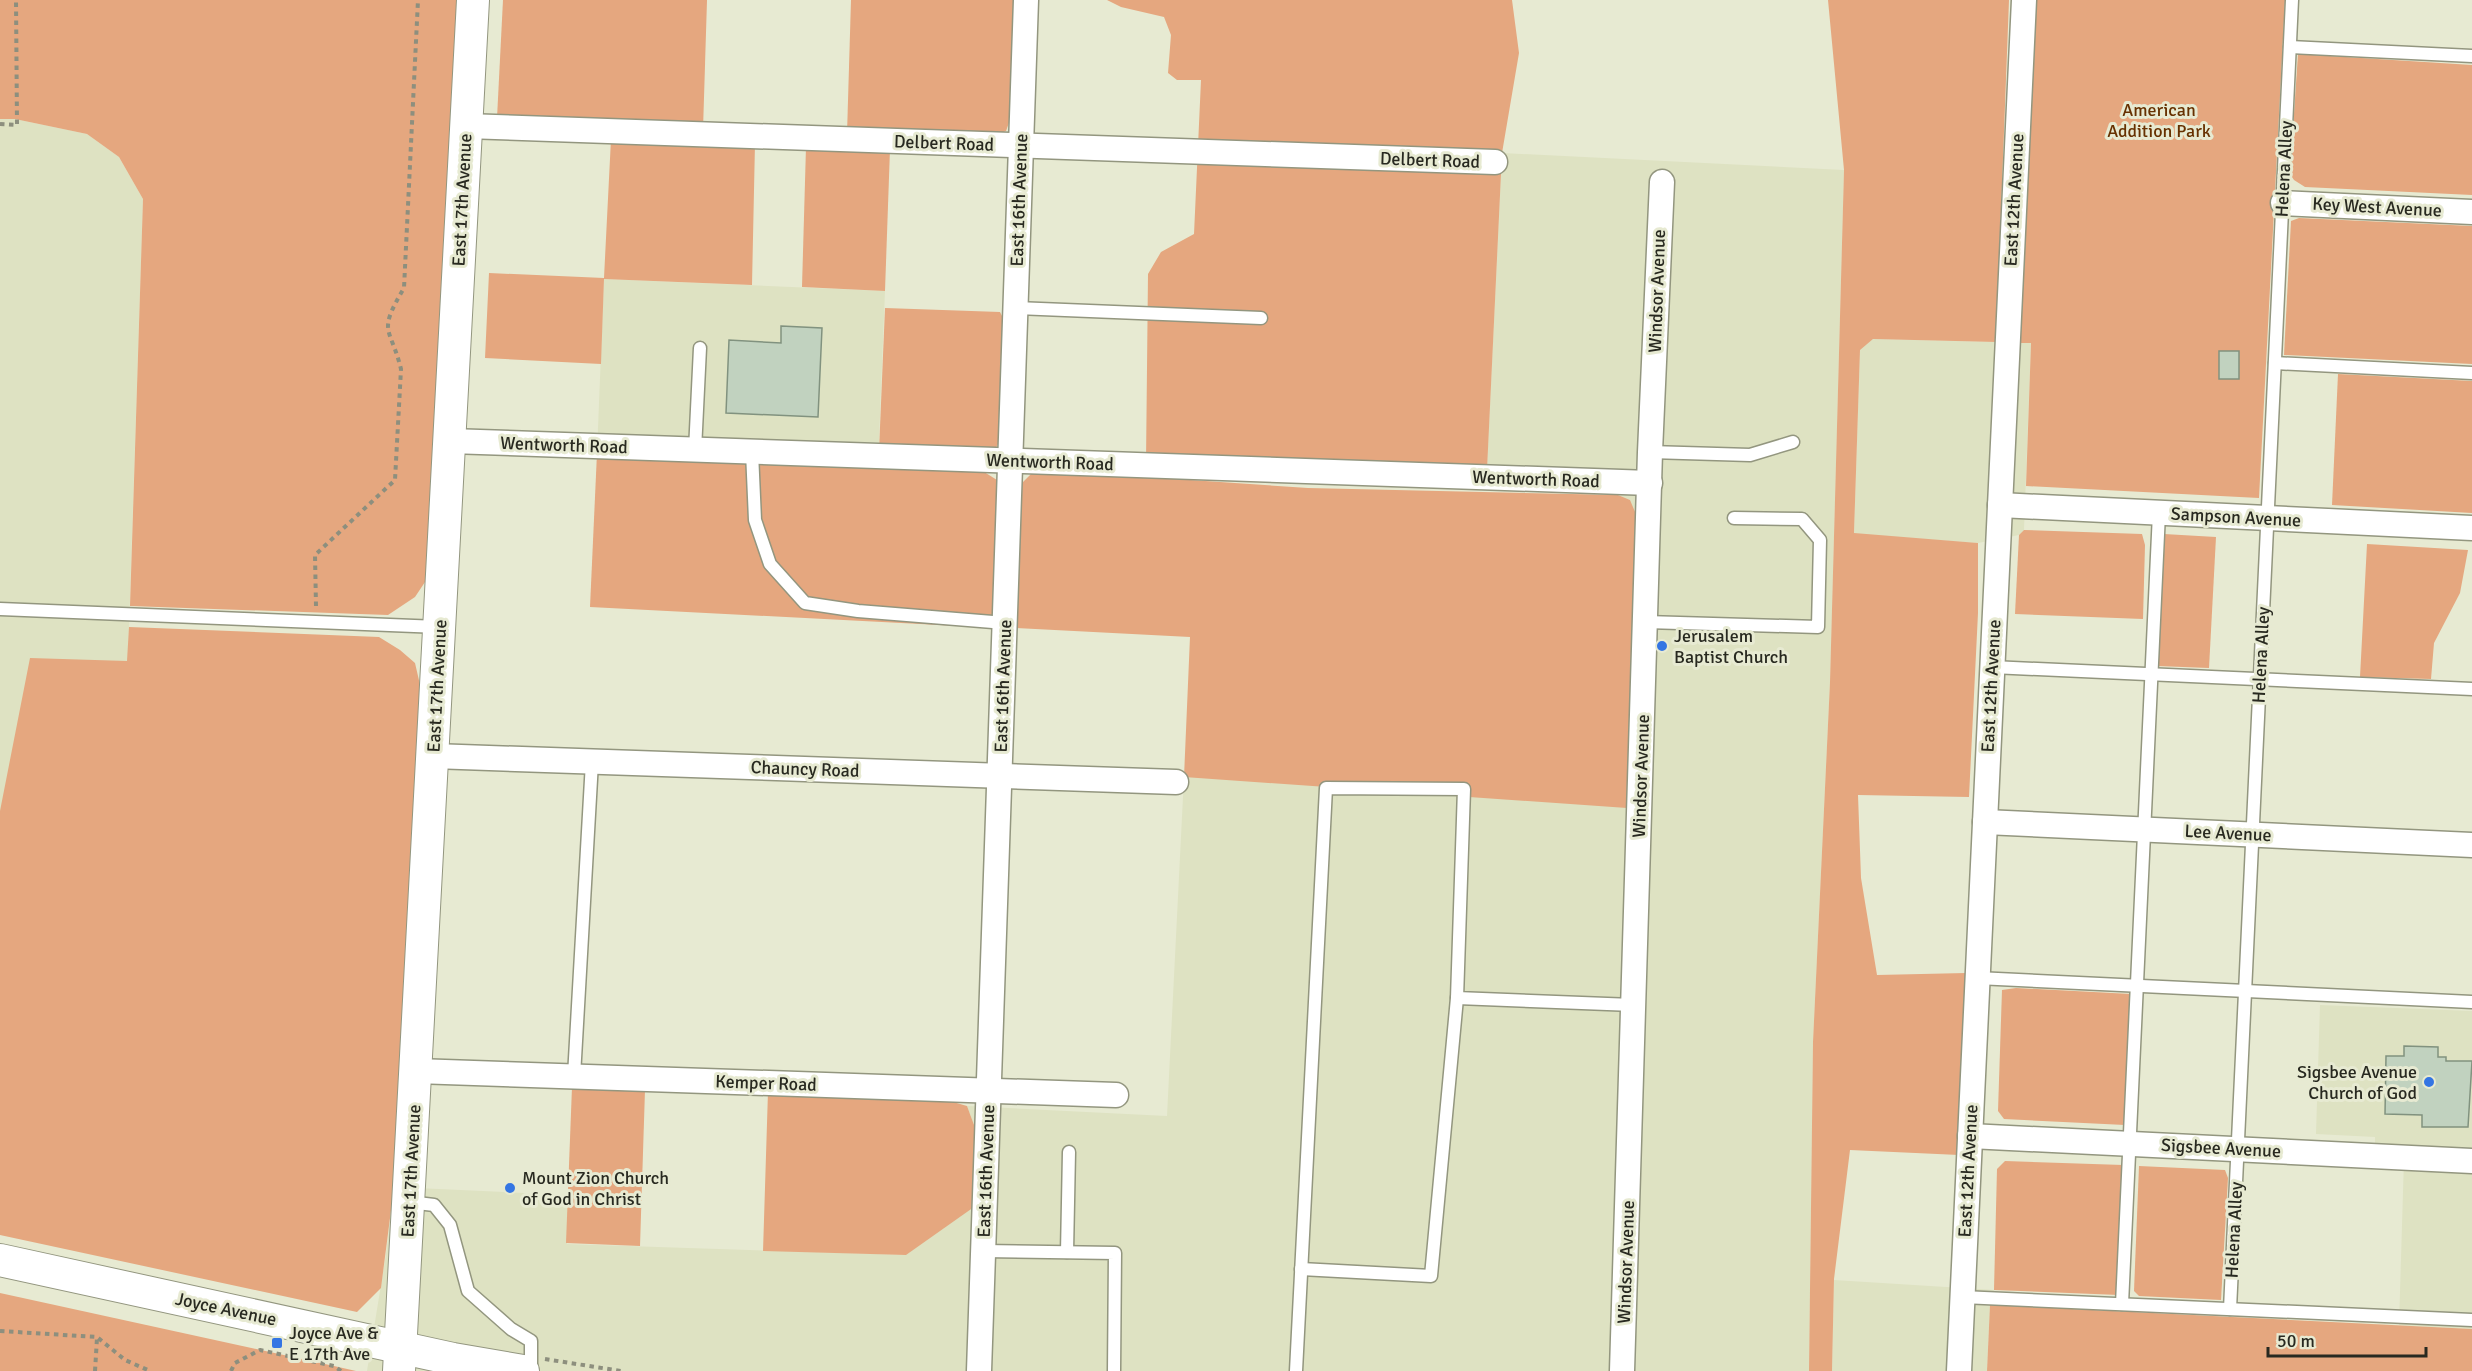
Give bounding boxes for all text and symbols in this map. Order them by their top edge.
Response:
park label: American Addition Park [2107,99,2211,142]
street label: Helena Alley [2270,120,2298,218]
street label: Delbert Road [894,130,994,156]
street label: East 17th Avenue [448,133,476,267]
street label: East 16th Avenue [1006,133,1032,267]
street label: East 12th Avenue [2000,133,2028,267]
street label: Delbert Road [1380,147,1480,173]
street label: Key West Avenue [2312,193,2442,221]
street label: Windsor Avenue [1644,229,1670,353]
street label: Wentworth Road [500,432,628,458]
street label: Wentworth Road [986,449,1114,475]
street label: Wentworth Road [1472,466,1600,492]
street label: Sampson Avenue [2170,503,2302,531]
street label: Helena Alley [2247,606,2275,704]
street label: East 17th Avenue [423,619,451,753]
street label: East 16th Avenue [990,619,1016,753]
street label: East 12th Avenue [1977,619,2005,753]
place label: Jerusalem Baptist Church [1674,625,1788,668]
marker: Jerusalem Baptist Church [1655,639,1669,653]
street label: Windsor Avenue [1628,714,1654,838]
street label: Chauncy Road [750,756,860,782]
street label: Lee Avenue [2184,820,2272,846]
place label: Sigsbee Avenue Church of God [2297,1061,2417,1104]
street label: Kemper Road [715,1070,817,1096]
marker: Sigsbee Avenue Church of God [2422,1075,2436,1089]
street label: East 17th Avenue [397,1104,425,1238]
street label: East 16th Avenue [973,1104,999,1238]
street label: East 12th Avenue [1954,1104,1982,1238]
street label: Sigsbee Avenue [2160,1134,2282,1162]
place label: Mount Zion Church of God in Christ [522,1167,669,1210]
marker: Mount Zion Church of God in Christ [503,1181,517,1195]
street label: Helena Alley [2220,1181,2248,1279]
street label: Windsor Avenue [1613,1200,1639,1324]
street label: Joyce Avenue [173,1288,279,1330]
scale bar [2268,1320,2426,1358]
place label: Joyce Ave & E 17th Ave [289,1322,379,1365]
text: 50 m [2277,1330,2315,1352]
marker: Joyce Ave & E 17th Ave [270,1336,284,1350]

